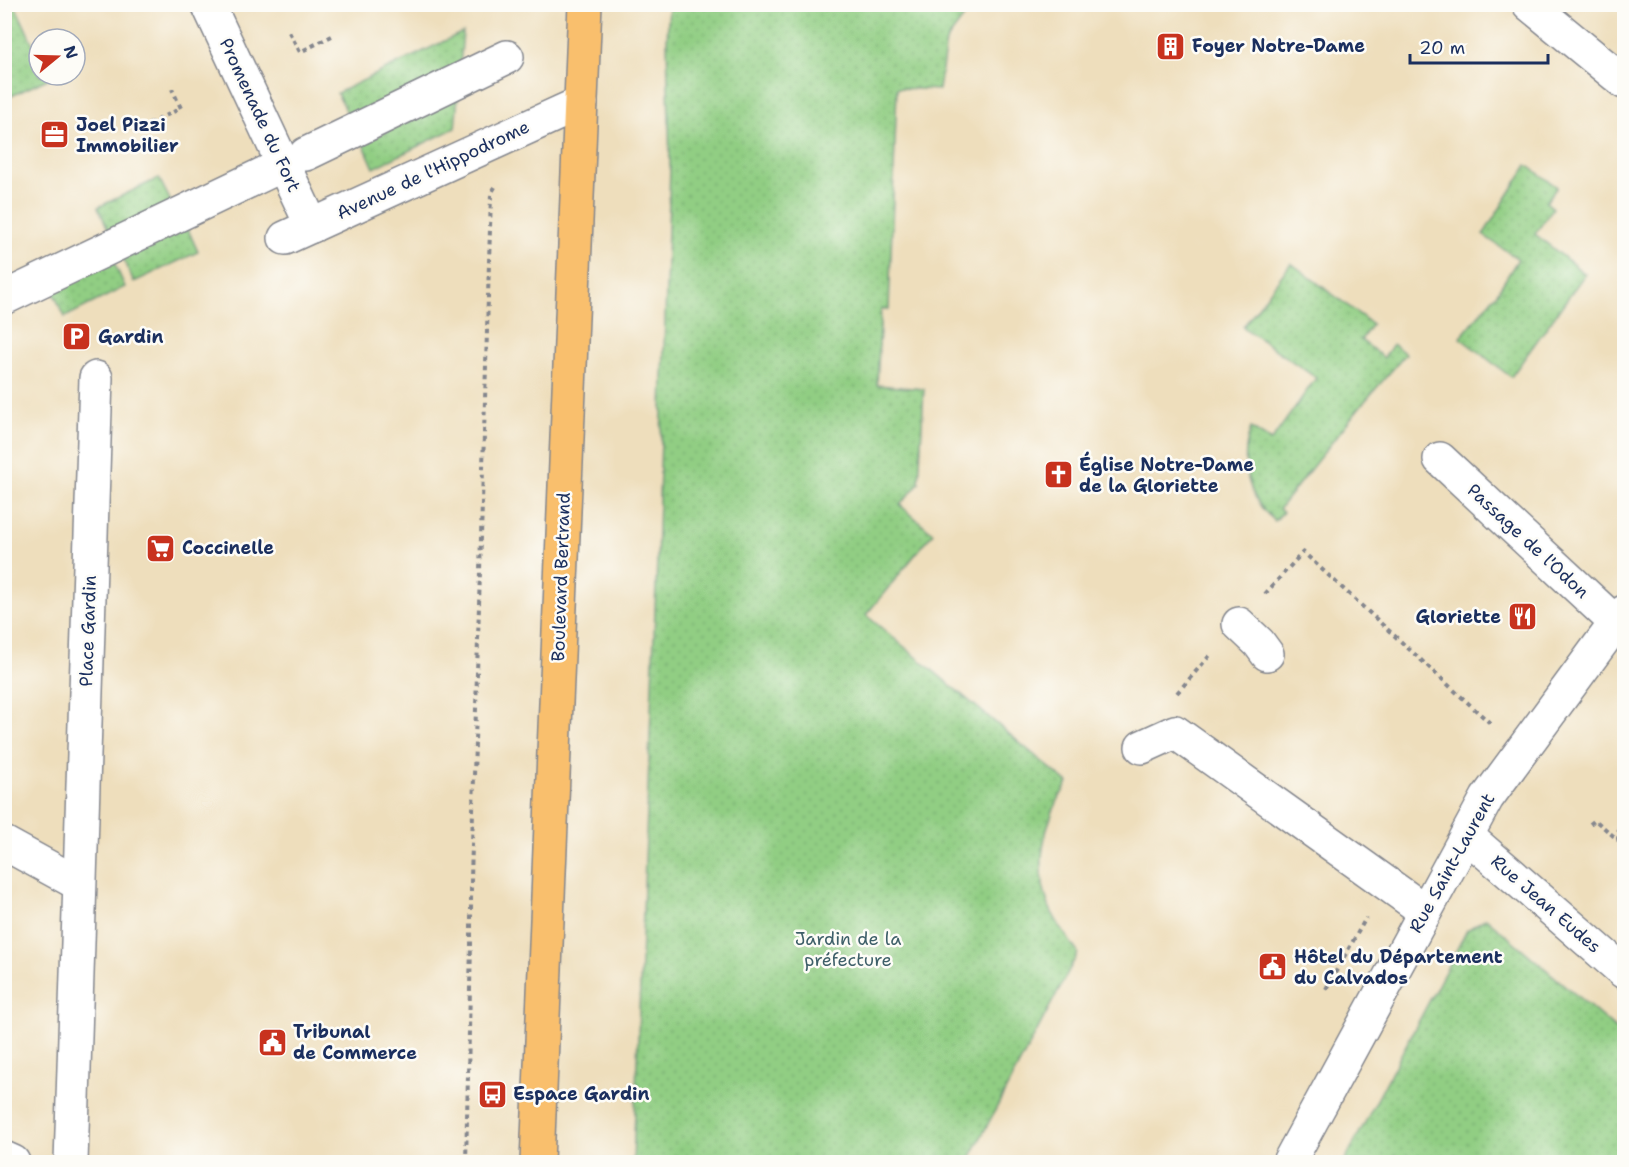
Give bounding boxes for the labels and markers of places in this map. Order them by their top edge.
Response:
building icon: Foyer Notre-Dame [1155,30,1187,62]
place label: Foyer Notre-Dame [1192,34,1365,58]
place label: Joel Pizzi Immobilier [76,113,179,158]
office icon: Joel Pizzi Immobilier [39,119,71,151]
parking icon: Gardin [61,321,93,353]
place label: Gardin [98,325,163,349]
place label: Église Notre-Dame de la Gloriette [1079,451,1254,498]
church icon: Église Notre-Dame de la Gloriette [1042,459,1074,491]
supermarket icon: Coccinelle [145,532,177,564]
place label: Coccinelle [182,536,274,560]
restaurant icon: Gloriette [1506,601,1538,633]
place label: Gloriette [1415,605,1501,629]
place label: Hôtel du Département du Calvados [1294,945,1503,990]
public building icon: Hôtel du Département du Calvados [1257,951,1289,983]
place label: Tribunal de Commerce [293,1020,417,1065]
public building icon: Tribunal de Commerce [256,1026,288,1058]
bus stop icon: Espace Gardin [476,1078,508,1110]
place label: Espace Gardin [513,1082,649,1106]

